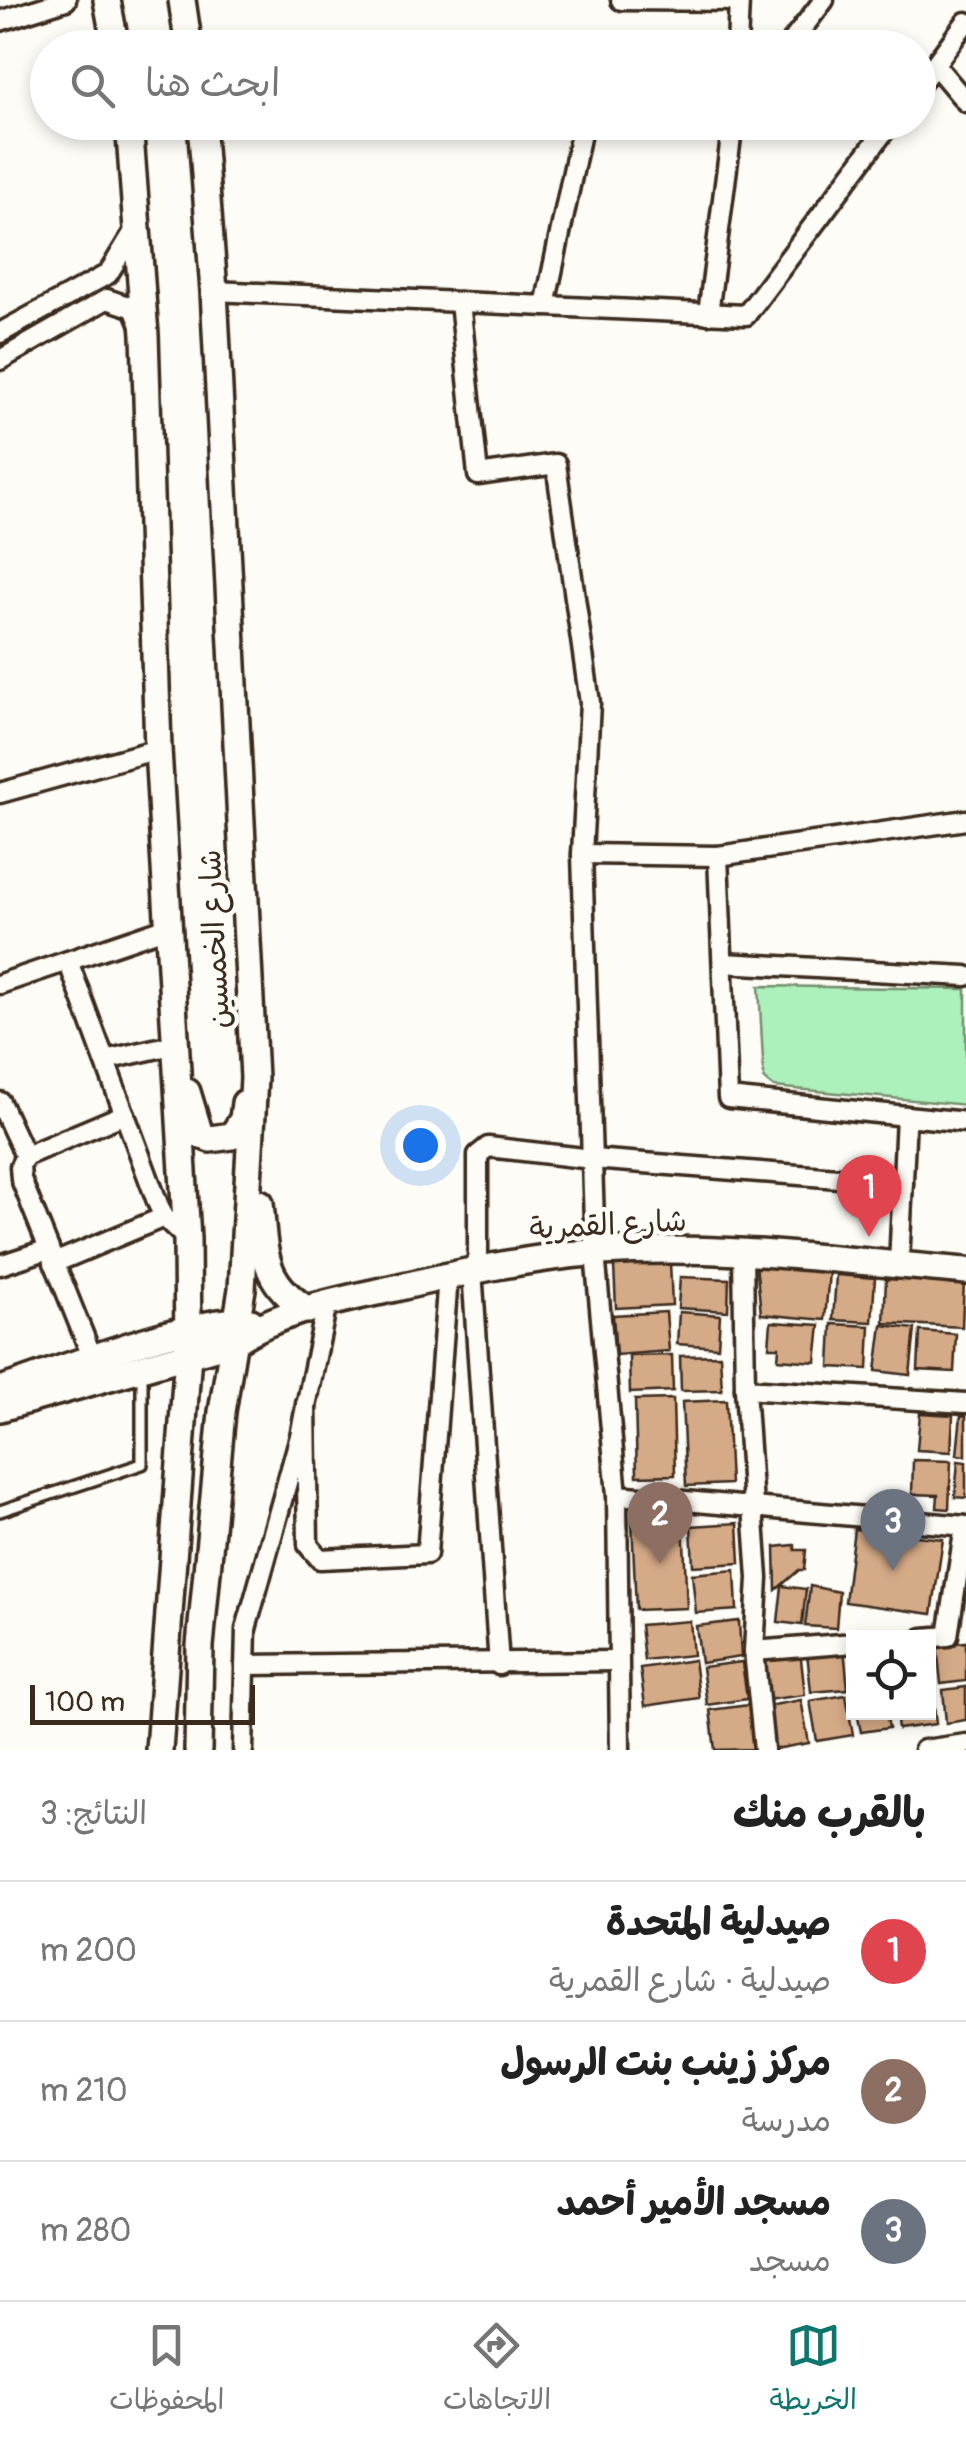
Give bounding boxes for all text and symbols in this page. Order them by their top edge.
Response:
search box [30,30,936,140]
icon: search [65,58,120,113]
text: ابحث هنا [145,60,280,108]
street label: شارع الخمسين [192,848,240,1029]
your location [395,1120,446,1171]
pin: 1 [836,1154,902,1237]
street label: شارع القمرية [528,1202,688,1250]
pin: 2 [628,1482,692,1564]
pin: 3 [860,1488,926,1571]
map controls [846,1630,936,1720]
button: locate [846,1630,936,1720]
scale bar [30,1680,255,1724]
text: 100 m [45,1685,125,1720]
text: بالقرب منك [733,1788,926,1840]
text: النتائج: 3 [40,1794,147,1834]
text: صيدلية المتحدة [606,1899,831,1947]
text: 200 m [40,1931,137,1971]
text: 1 [887,1931,900,1971]
text: صيدلية · شارع القمرية [549,1961,831,2001]
text: مركز زينب بنت الرسول [500,2039,831,2087]
text: 210 m [40,2071,128,2111]
text: 2 [885,2071,902,2111]
text: مدرسة [742,2101,831,2141]
text: مسجد الأمير أحمد [557,2179,831,2227]
text: 280 m [40,2211,131,2251]
text: 3 [885,2211,902,2251]
text: مسجد [749,2241,831,2281]
tab: المحفوظات [109,2318,225,2424]
tab: الاتجاهات [443,2318,551,2424]
tab: الخريطة [769,2318,857,2424]

